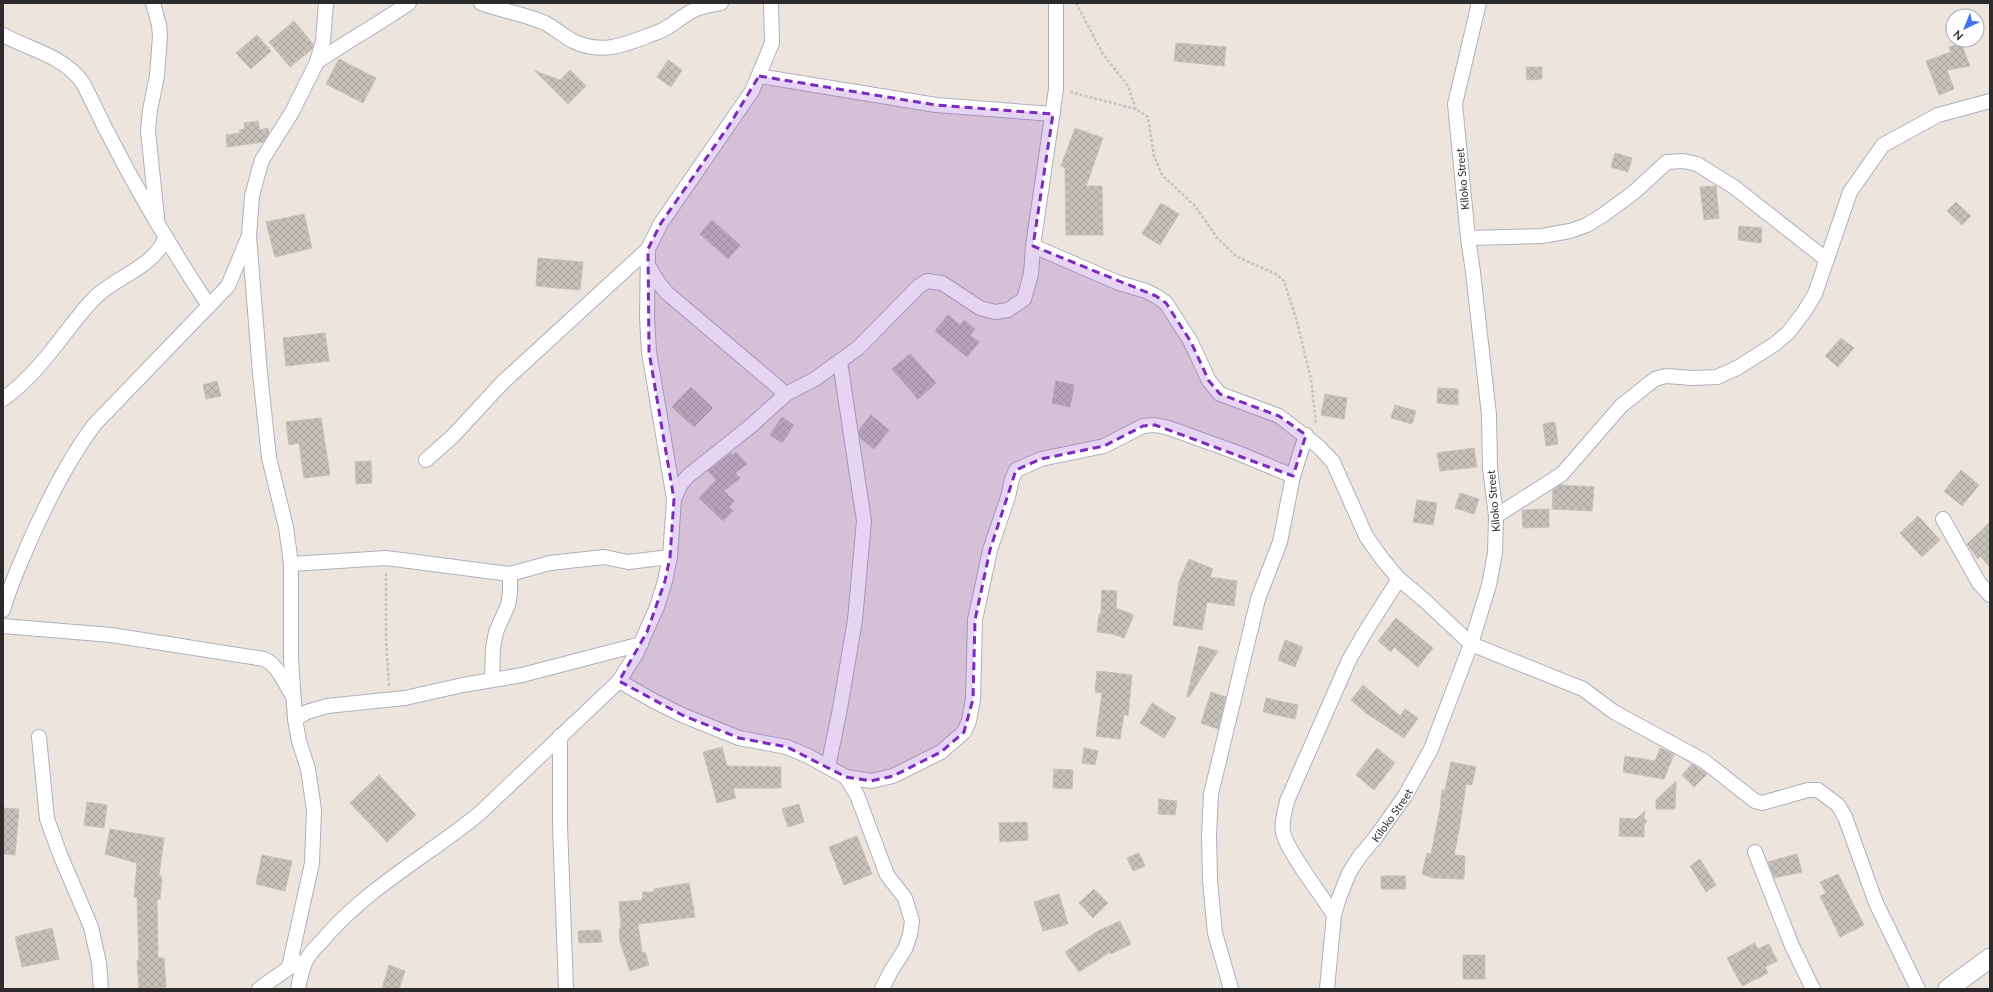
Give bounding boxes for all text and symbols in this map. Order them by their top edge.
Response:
north arrow [1945,8,1985,48]
text: N [1950,28,1965,43]
street label: Kiloko Street [1453,147,1471,210]
street label: Kiloko Street [1484,469,1502,532]
street label: Kiloko Street [1368,786,1414,844]

